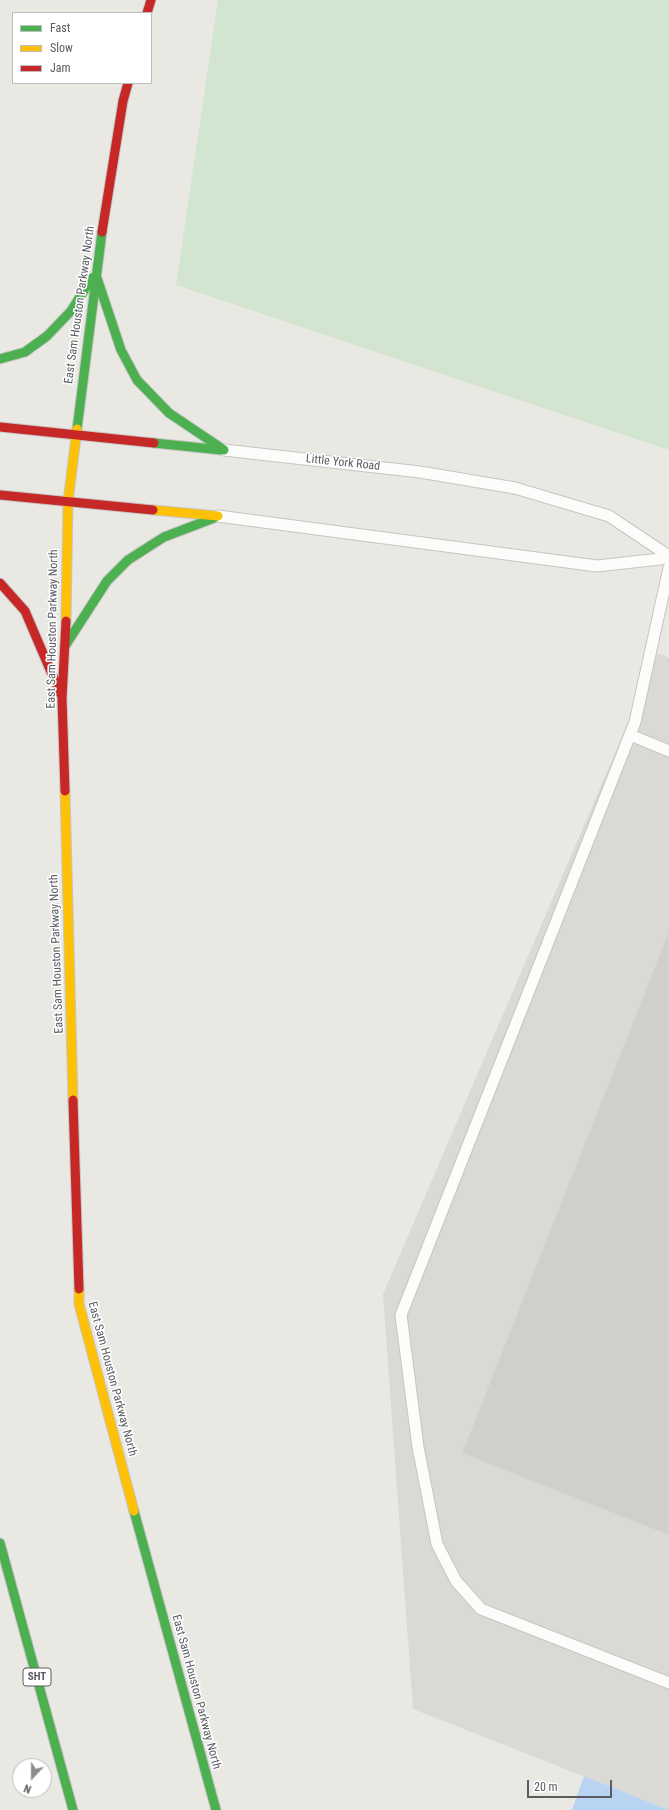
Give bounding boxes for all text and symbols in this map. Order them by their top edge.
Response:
legend [12,12,152,84]
text: Fast [50,21,70,35]
text: Slow [50,41,73,55]
text: Jam [50,61,71,75]
street label: East Sam Houston Parkway North [62,225,98,385]
street label: Little York Road [305,452,381,474]
street label: East Sam Houston Parkway North [44,549,62,709]
street label: East Sam Houston Parkway North [47,874,67,1034]
street label: East Sam Houston Parkway North [84,1300,140,1458]
street label: East Sam Houston Parkway North [168,1613,224,1771]
road number: SHT [23,1668,51,1686]
north arrow [12,1758,52,1798]
scale bar [529,1772,614,1798]
text: 20 m [534,1780,558,1794]
text: N [22,1781,33,1796]

